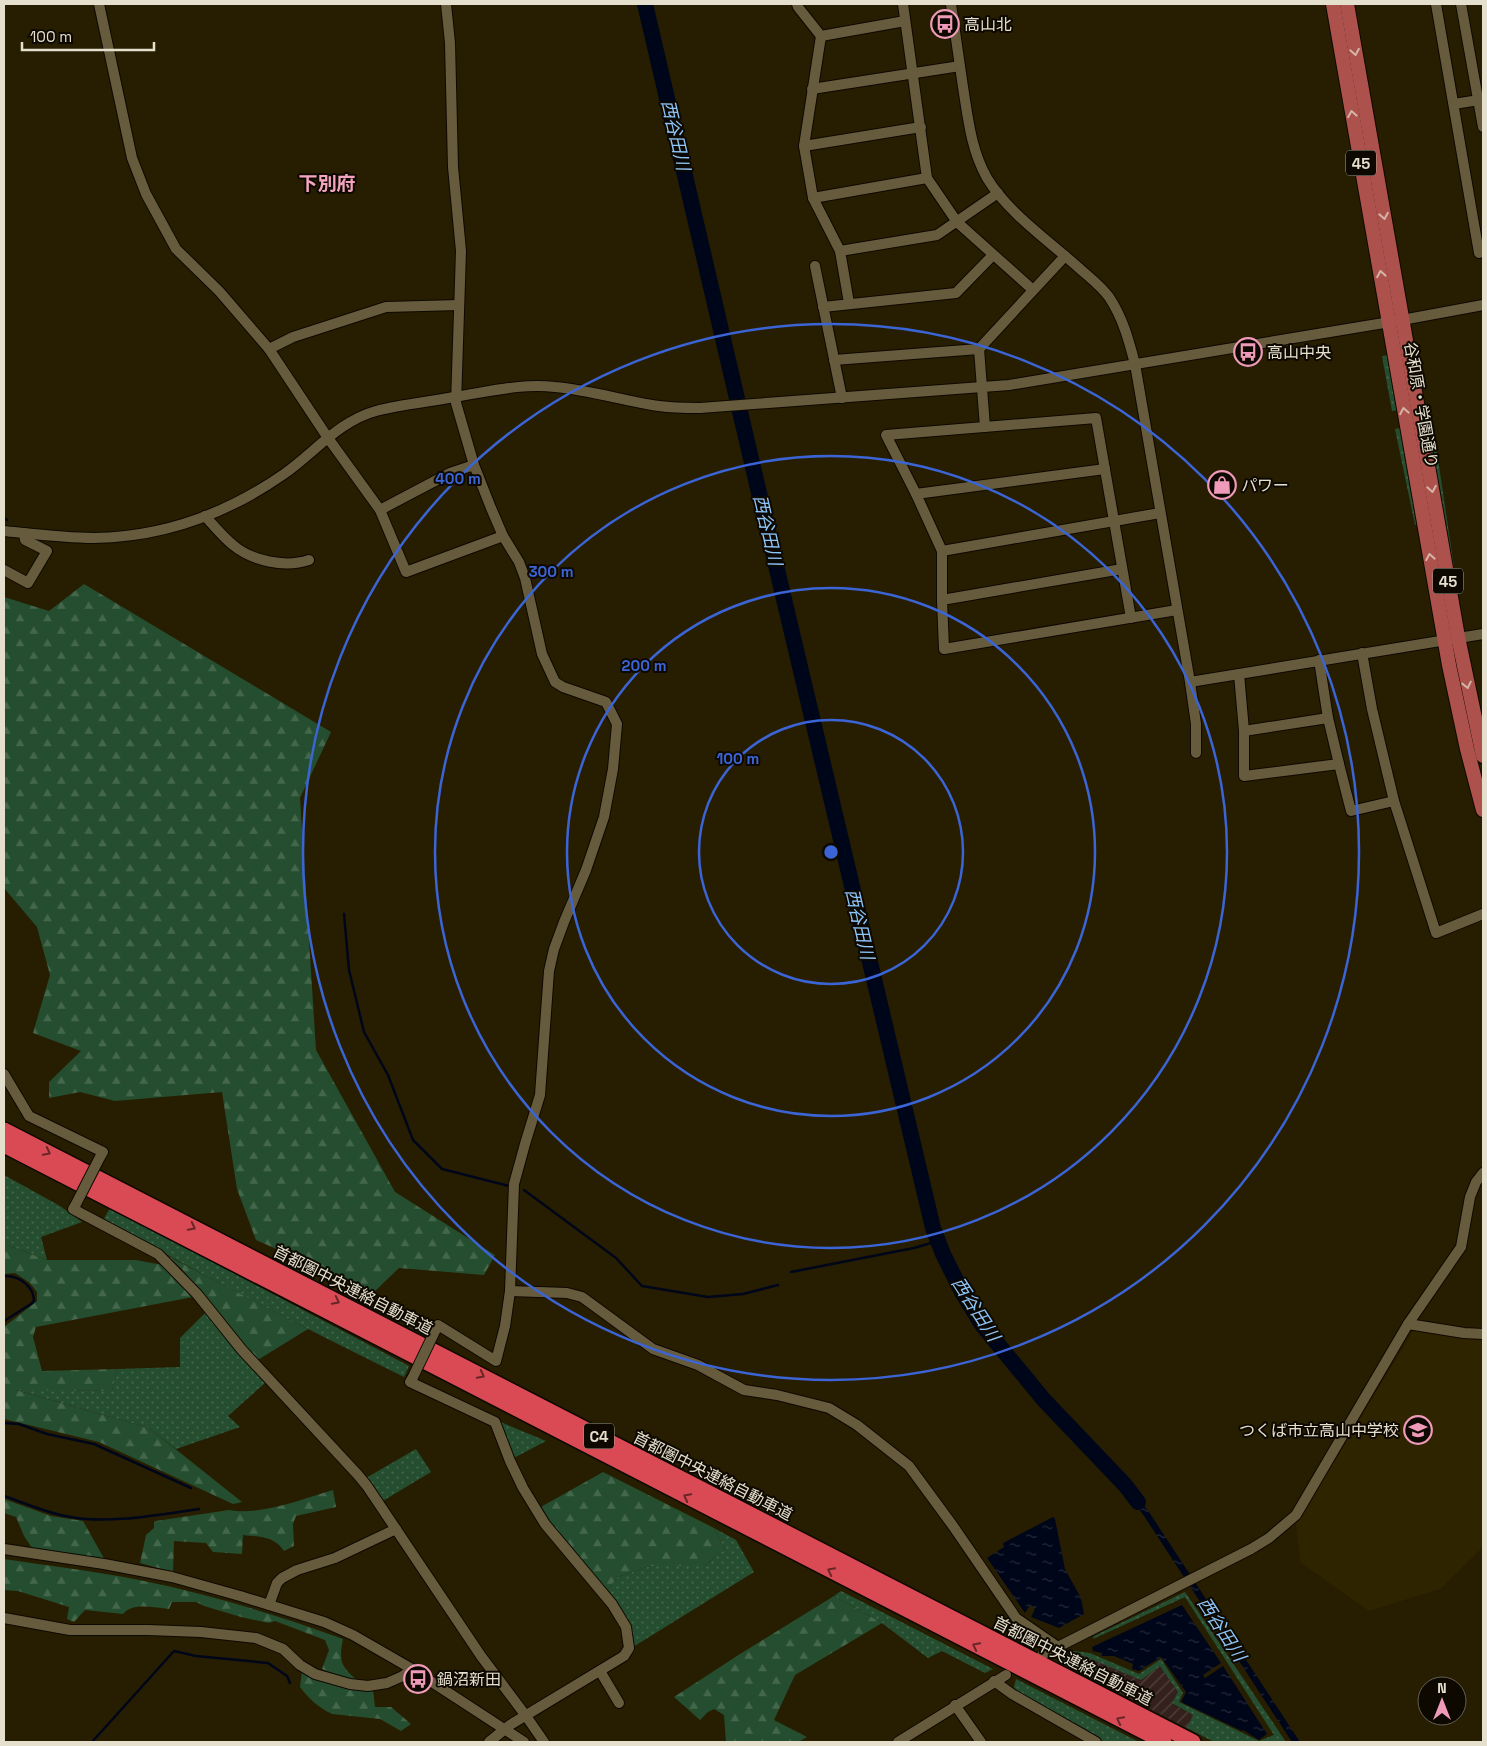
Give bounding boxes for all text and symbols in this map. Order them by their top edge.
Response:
bus stop icon: 高山北 [930,9,960,39]
place label: 高山北 [964,14,1012,35]
scale bar [22,20,155,52]
text: 100 m [30,27,72,46]
one-way arrow [1350,47,1360,56]
water label: 西谷田川 [657,97,696,175]
one-way arrow [1348,110,1358,119]
road number: 45 [1346,150,1376,176]
district label: 下別府 [298,171,356,196]
one-way arrow [1378,212,1388,220]
one-way arrow [1376,270,1386,279]
bus stop icon: 高山中央 [1233,337,1263,367]
street label: 谷和原・学園通り [1400,340,1442,470]
place label: 高山中央 [1267,342,1331,363]
one-way arrow [1400,407,1410,415]
text: 400 m [435,469,481,488]
shop icon: パワー [1207,470,1237,500]
place label: パワー [1241,475,1289,496]
one-way arrow [1426,484,1436,493]
water label: 西谷田川 [749,492,788,570]
one-way arrow [1425,552,1435,561]
text: 300 m [528,562,574,581]
road number: 45 [1433,568,1463,594]
text: 200 m [622,656,666,675]
one-way arrow [1462,681,1472,690]
text: 100 m [717,749,759,768]
centre of rings [822,843,840,861]
water label: 西谷田川 [841,886,880,964]
one-way arrow [42,1146,51,1156]
one-way arrow [186,1221,195,1231]
street label: 首都圏中央連絡自動車道 [270,1241,436,1339]
water label: 西谷田川 [947,1273,1006,1347]
one-way arrow [331,1295,340,1305]
one-way arrow [475,1369,484,1379]
school or university icon: つくば市立高山中学校 [1403,1415,1433,1445]
place label: つくば市立高山中学校 [1239,1420,1399,1441]
road number: C4 [584,1424,614,1448]
street label: 首都圏中央連絡自動車道 [630,1427,796,1525]
one-way arrow [683,1493,692,1503]
one-way arrow [827,1567,836,1577]
water label: 西谷田川 [1193,1593,1252,1667]
street label: 首都圏中央連絡自動車道 [990,1612,1156,1710]
one-way arrow [972,1642,981,1652]
bus stop icon: 鍋沼新田 [403,1664,433,1694]
place label: 鍋沼新田 [437,1669,501,1690]
north arrow [1417,1676,1467,1726]
text: N [1437,1679,1447,1697]
one-way arrow [1116,1716,1125,1726]

